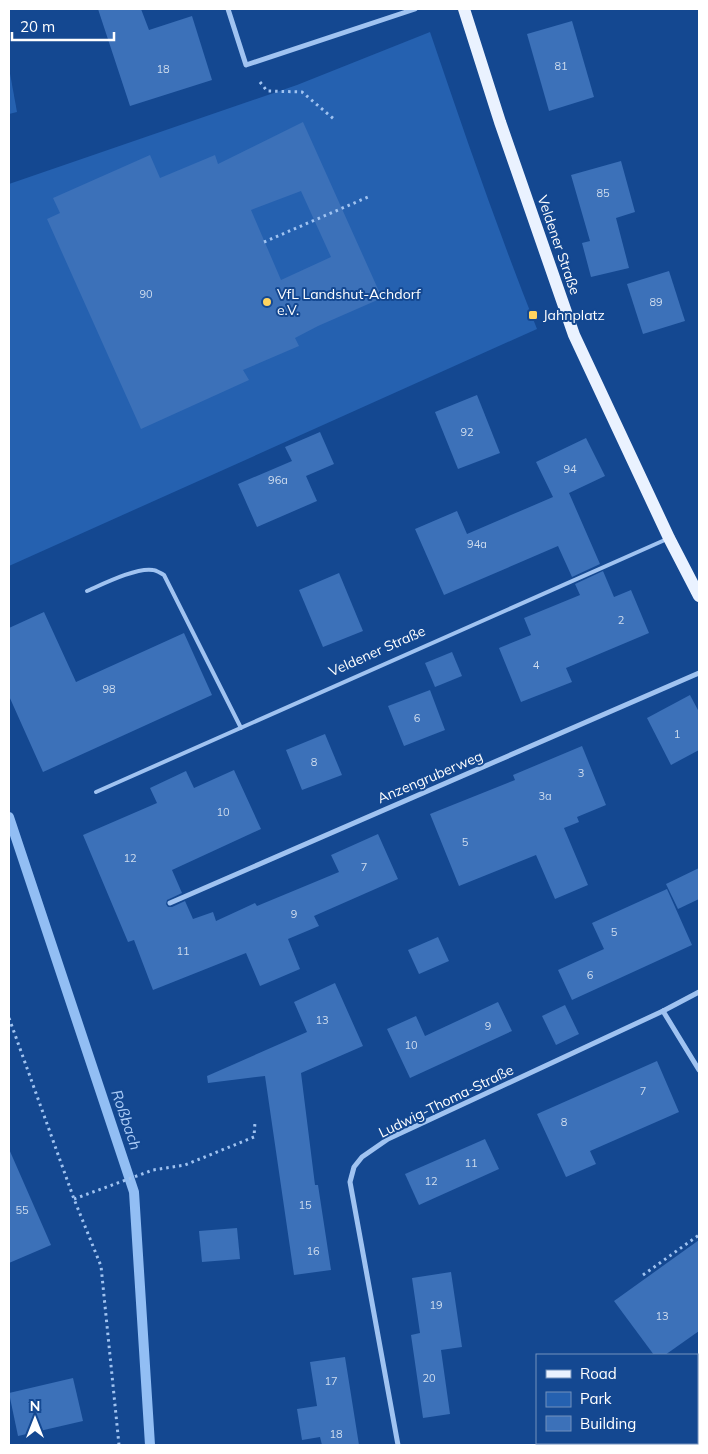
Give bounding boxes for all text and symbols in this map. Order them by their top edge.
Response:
scale bar [12,10,115,42]
text: 20 m [20,17,55,36]
house number: 81 [554,59,568,73]
house number: 18 [156,62,170,76]
house number: 85 [596,186,610,200]
street label: Veldener Straße [534,193,584,297]
place label: VfL Landshut-Achdorf e.V. [277,285,421,319]
house number: 90 [139,287,153,301]
house number: 89 [649,295,663,309]
marker: VfL Landshut-Achdorf e.V. [261,296,273,308]
place label: Jahnplatz [543,306,605,324]
marker: Jahnplatz [527,309,539,321]
house number: 92 [460,425,474,439]
house number: 94 [563,462,577,476]
house number: 96a [268,473,288,487]
house number: 94a [467,537,487,551]
house number: 2 [618,613,625,627]
street label: Veldener Straße [326,622,428,680]
house number: 4 [533,658,540,672]
house number: 98 [102,682,116,696]
house number: 6 [414,711,421,725]
house number: 1 [674,727,680,741]
street label: Anzengruberweg [375,747,485,807]
house number: 8 [311,755,318,769]
house number: 3 [578,766,584,780]
house number: 3a [538,789,552,803]
house number: 10 [216,805,230,819]
house number: 5 [462,835,469,849]
house number: 12 [123,851,137,865]
house number: 7 [361,860,367,874]
house number: 9 [291,907,297,921]
house number: 5 [611,925,618,939]
house number: 11 [176,944,190,958]
house number: 6 [587,968,594,982]
house number: 13 [315,1013,329,1027]
house number: 9 [485,1019,491,1033]
house number: 10 [404,1038,418,1052]
street label: Ludwig-Thoma-Straße [376,1061,516,1141]
house number: 7 [640,1084,646,1098]
water label: Roßbach [107,1087,146,1153]
house number: 8 [561,1115,568,1129]
house number: 11 [464,1156,478,1170]
house number: 12 [424,1174,438,1188]
house number: 15 [298,1198,312,1212]
house number: 55 [15,1203,29,1217]
house number: 16 [306,1244,320,1258]
house number: 19 [429,1298,443,1312]
house number: 13 [655,1309,669,1323]
legend [536,1354,698,1444]
text: Road [580,1364,617,1383]
house number: 20 [422,1371,436,1385]
house number: 17 [324,1374,338,1388]
text: Park [580,1389,612,1408]
north arrow [10,1394,60,1444]
text: N [30,1397,40,1415]
text: Building [580,1414,636,1433]
house number: 18 [329,1427,343,1441]

